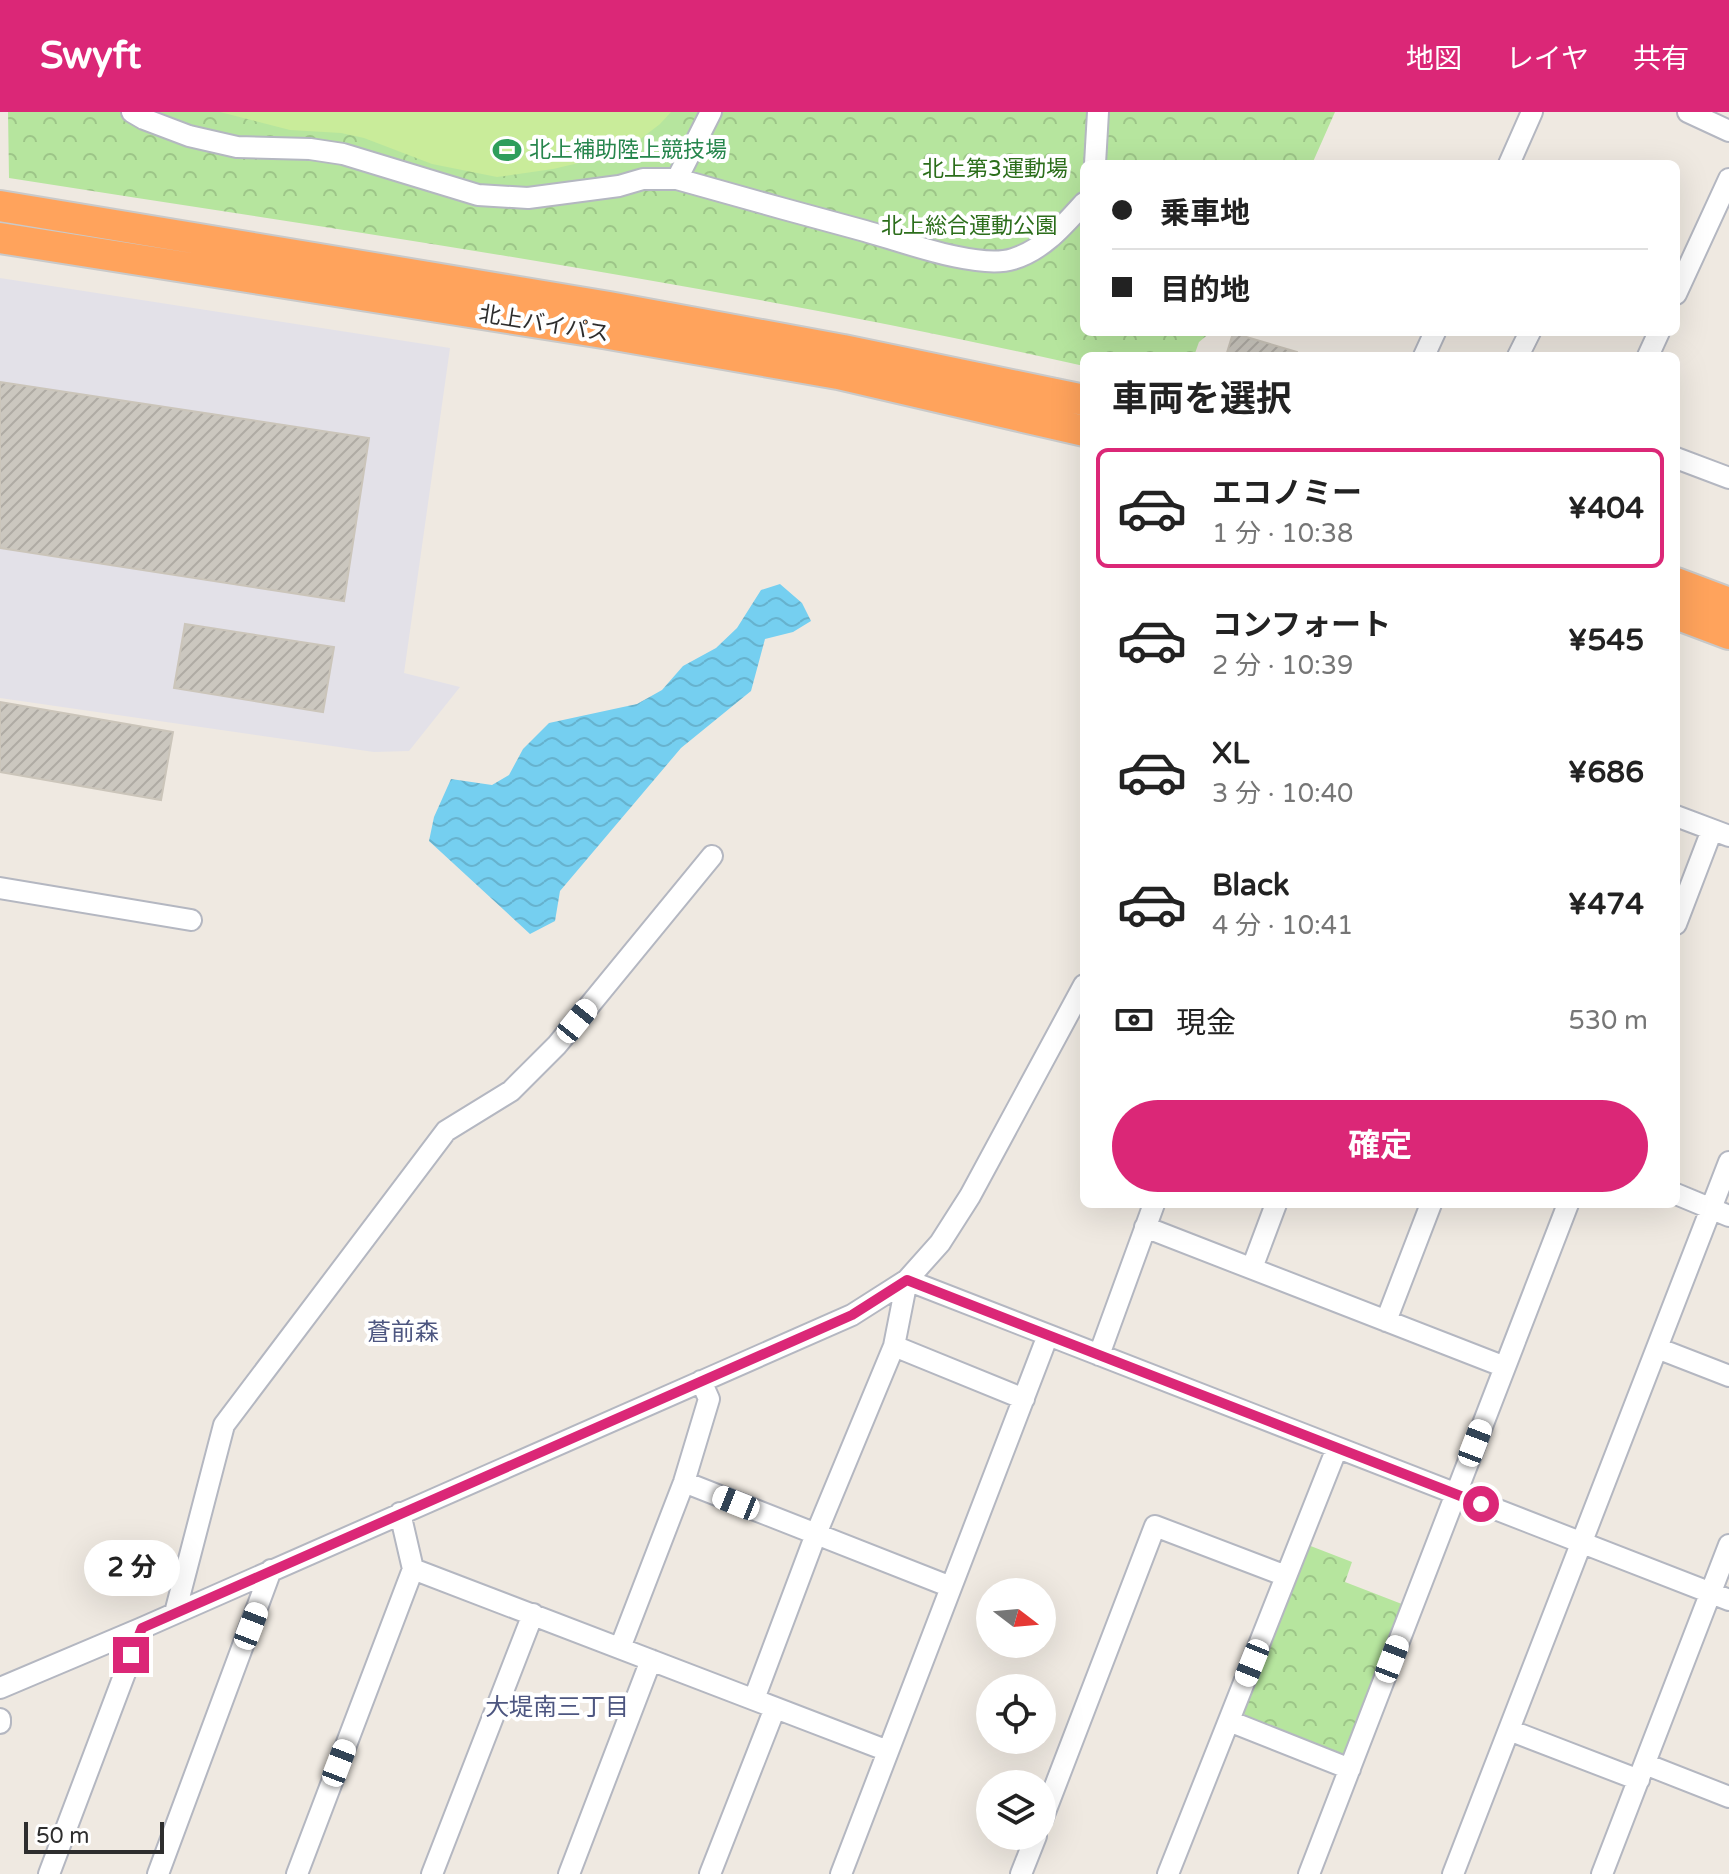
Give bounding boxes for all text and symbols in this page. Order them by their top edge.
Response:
text: Swyft [40,33,141,79]
text: 地図 [1406,42,1462,76]
text: レイヤ [1506,42,1589,76]
text: 共有 [1633,42,1689,76]
sports icon: 北上補助陸上競技場 [492,135,522,165]
place label: 北上補助陸上競技場 [529,137,727,163]
park label: 北上第3運動場 [922,156,1068,182]
text: 乗車地 [1160,195,1250,232]
park label: 北上総合運動公園 [881,213,1057,239]
text: 目的地 [1160,272,1250,309]
street label: 北上バイパス [477,301,611,347]
text: 車両を選択 [1112,378,1292,421]
icon: car [1116,472,1188,544]
text: エコノミー [1212,475,1362,512]
text: ¥404 [1568,490,1644,527]
text: 1 分 · 10:38 [1212,518,1353,549]
icon: car [1116,604,1188,676]
text: コンフォート [1212,607,1391,644]
text: ¥545 [1568,622,1644,659]
text: 2 分 · 10:39 [1212,650,1353,681]
text: XL [1212,735,1249,772]
icon: car [1116,736,1188,808]
text: ¥686 [1568,754,1644,791]
text: 3 分 · 10:40 [1212,778,1353,809]
text: Black [1212,867,1289,904]
icon: car [1116,868,1188,940]
text: ¥474 [1568,886,1644,923]
text: 4 分 · 10:41 [1212,910,1353,941]
car [553,995,601,1047]
icon: cash [1112,998,1156,1042]
text: 現金 [1176,1005,1236,1042]
text: 530 m [1568,1005,1648,1036]
button: 確定 [1112,1100,1648,1192]
district label: 蒼前森 [367,1318,439,1347]
car [1455,1416,1495,1470]
car [709,1483,763,1523]
route start [1463,1486,1499,1522]
callout: 2 分 [83,1539,179,1595]
text: 2 分 [107,1552,157,1583]
north arrow [976,1578,1056,1658]
map controls [976,1578,1056,1850]
car [231,1599,271,1653]
car [1372,1632,1412,1686]
car [1232,1636,1272,1690]
route end [113,1637,149,1673]
button: locate [976,1674,1056,1754]
district label: 大堤南三丁目 [485,1693,629,1722]
car [319,1736,359,1790]
button: layers [976,1770,1056,1850]
scale bar [24,1818,164,1854]
text: 50 m [36,1823,90,1849]

